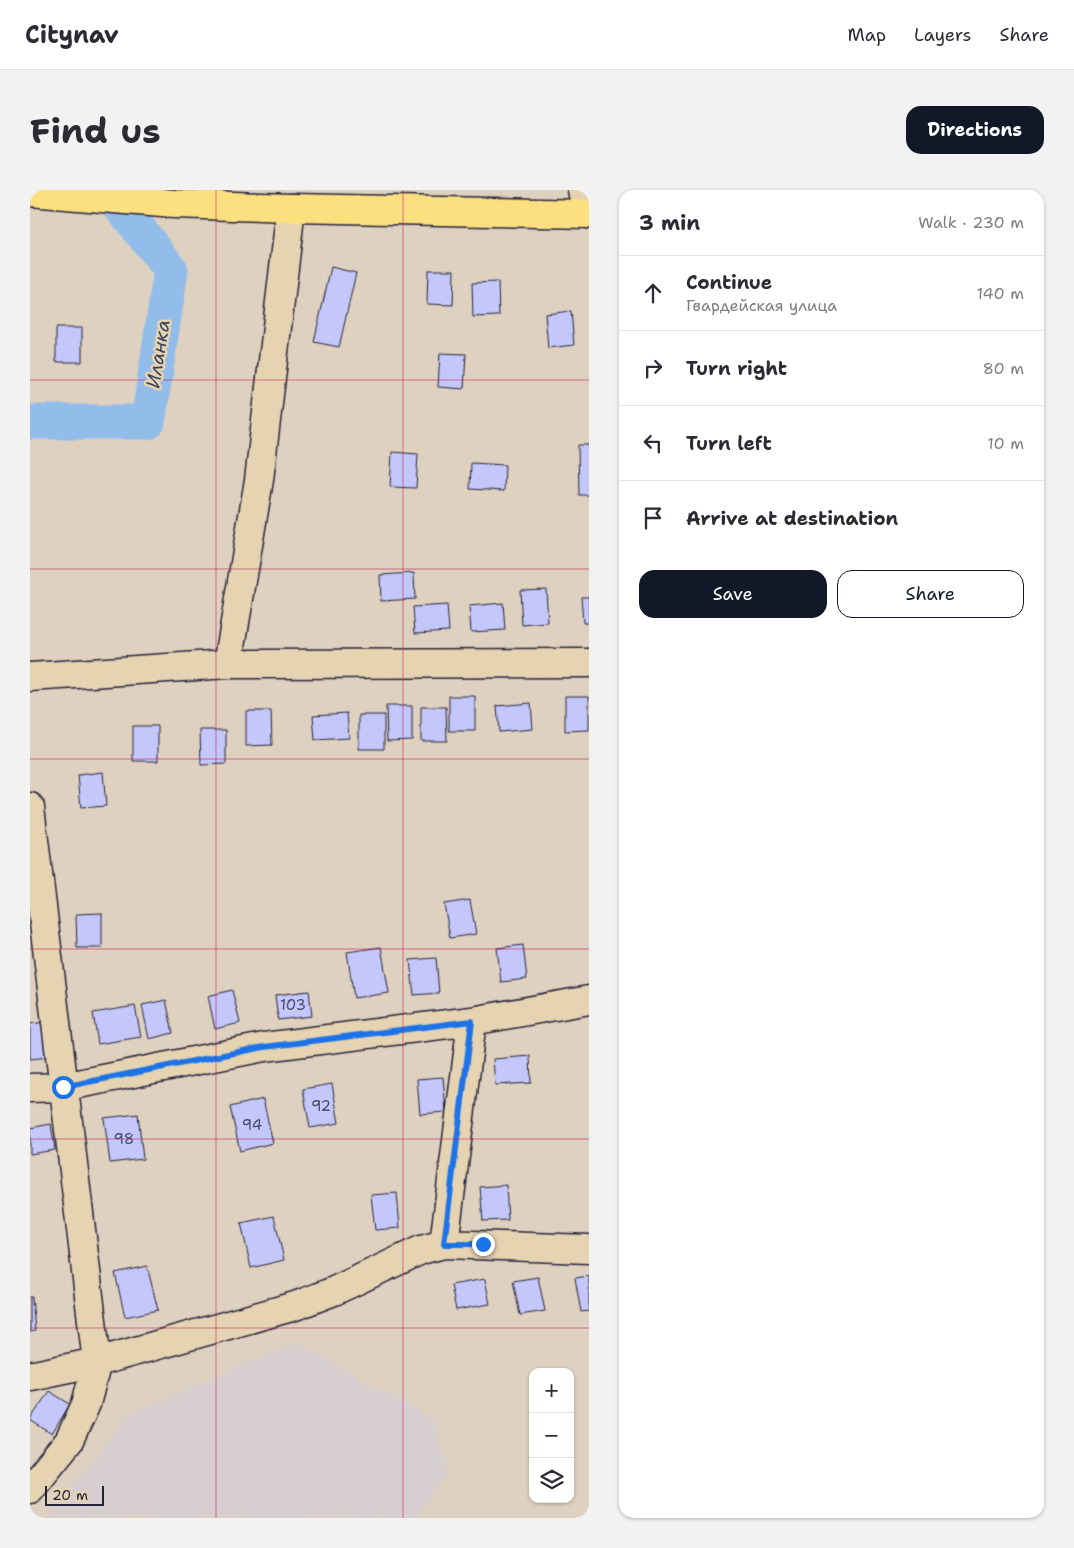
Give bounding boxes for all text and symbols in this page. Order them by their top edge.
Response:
text: Citynav [25,19,119,51]
text: Map [848,23,886,47]
text: Layers [914,23,971,47]
text: Share [999,23,1049,47]
button: Directions [906,106,1044,154]
text: Find us [30,107,161,154]
text: 3 min [639,209,700,237]
text: Walk · 230 m [918,212,1024,233]
text: Continue [686,270,772,295]
icon: ahead [639,279,667,307]
text: 140 m [977,283,1024,304]
text: Гвардейская улица [686,295,837,316]
water label: Иланка [140,318,176,390]
icon: right [639,354,667,382]
text: Turn right [686,356,787,381]
text: 80 m [983,358,1024,379]
icon: left [639,429,667,457]
text: Turn left [686,431,772,456]
text: 10 m [987,433,1024,454]
icon: arrive [639,504,667,532]
text: Arrive at destination [686,506,898,531]
button: Save [639,570,827,618]
button: Share [837,570,1024,618]
house number: 103 [280,995,306,1015]
route start [52,1076,75,1099]
house number: 92 [311,1096,331,1116]
house number: 94 [242,1115,262,1135]
house number: 98 [114,1129,134,1149]
route end [472,1233,495,1256]
map controls [529,1368,574,1503]
button: + [529,1368,574,1413]
button: − [529,1413,574,1458]
button: layers [529,1458,574,1503]
scale bar [45,1483,104,1506]
text: 20 m [52,1486,88,1504]

